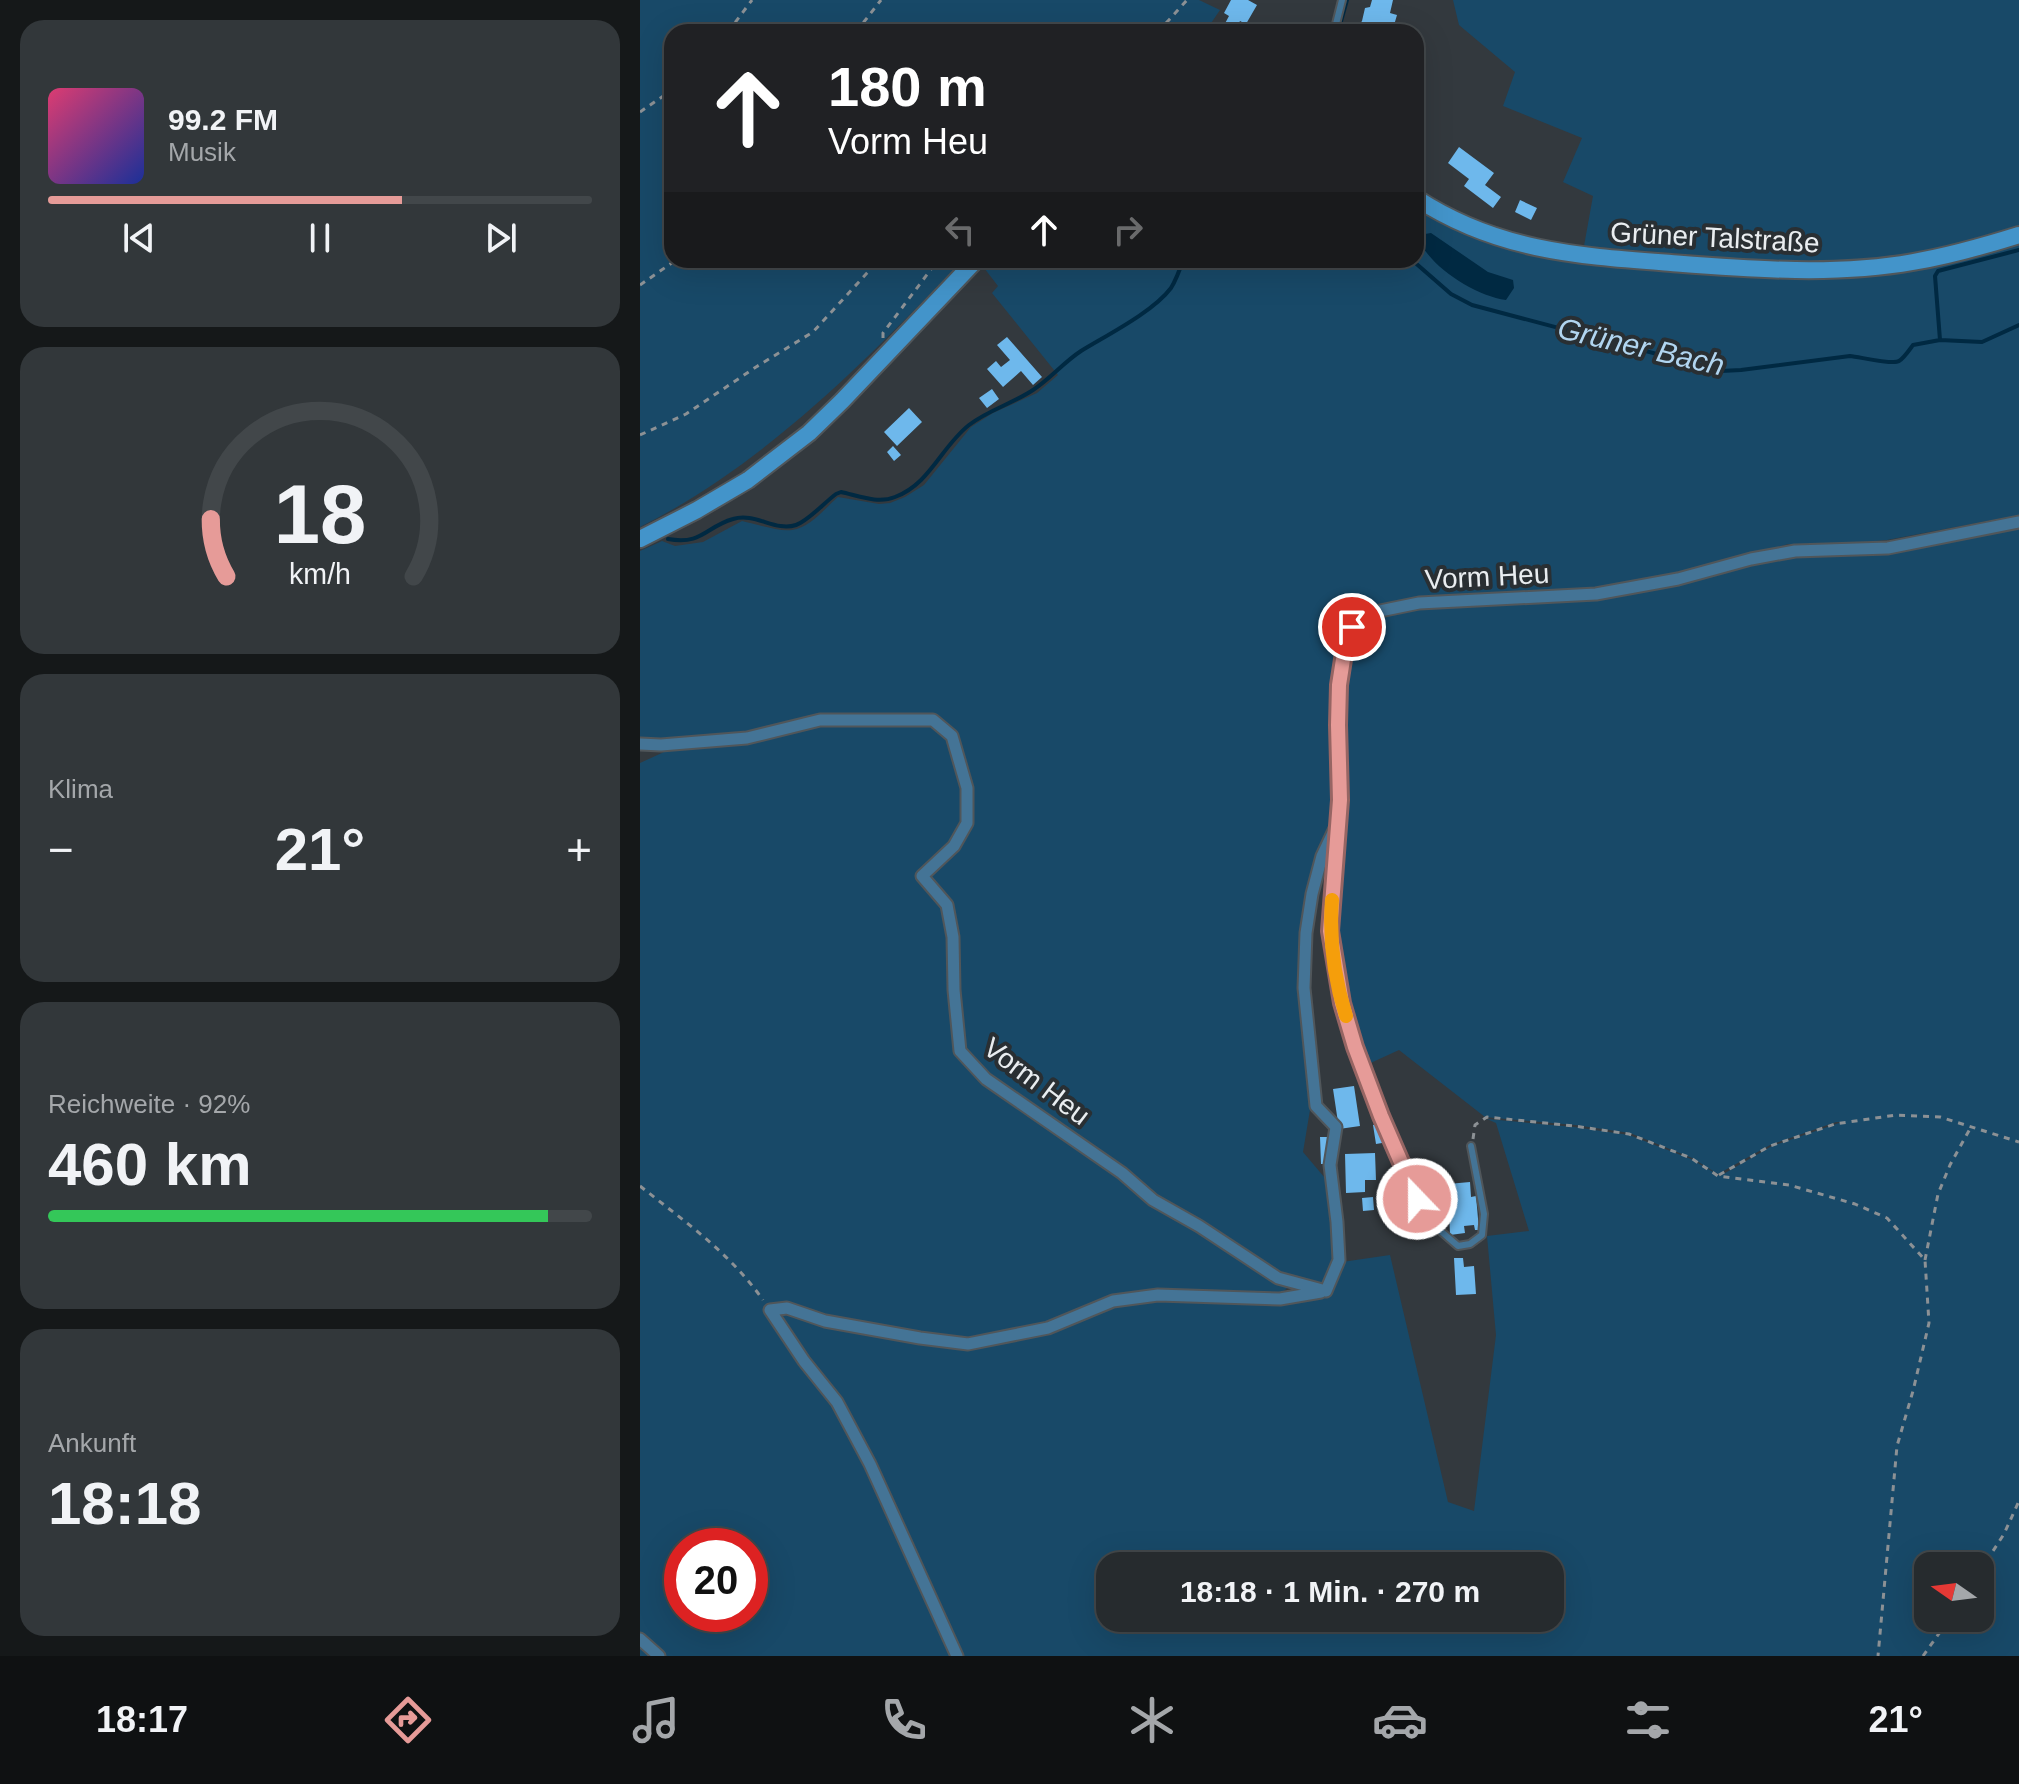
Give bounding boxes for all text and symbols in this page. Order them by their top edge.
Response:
text: 180 m [828,55,987,118]
icon: ahead [696,56,800,160]
text: 99.2 FM [168,103,278,136]
text: Vorm Heu [828,121,988,162]
text: Musik [168,137,236,167]
icon: left [938,208,982,252]
icon: ahead [1022,208,1066,252]
icon: right [1106,208,1150,252]
icon: previous [117,216,161,260]
icon: pause [298,216,342,260]
icon: next [479,216,523,260]
street label: Grüner Talstraße [1610,217,1820,258]
water label: Grüner Bach [1555,311,1728,382]
text: 18 [274,467,366,560]
text: km/h [289,558,351,590]
street label: Vorm Heu [1424,558,1550,595]
pin [1318,593,1386,661]
icon: arrive [1330,605,1374,649]
text: Klima [48,774,113,804]
text: 21° [275,816,365,883]
text: − [48,825,74,874]
text: + [566,825,592,874]
street label: Vorm Heu [978,1032,1096,1131]
text: Reichweite · 92% [48,1089,250,1119]
text: 460 km [48,1131,252,1198]
position arrow [1375,1157,1459,1241]
text: Ankunft [48,1428,136,1458]
text: 18:18 [48,1470,201,1537]
speed limit sign: 20 [664,1528,768,1632]
north arrow [1914,1552,1994,1632]
map controls [1914,1552,1994,1632]
text: 18:18 · 1 Min. · 270 m [1180,1575,1480,1608]
icon: directions [380,1692,436,1748]
icon: music [628,1692,684,1748]
icon: phone [876,1692,932,1748]
icon: climate [1124,1692,1180,1748]
icon: car [1372,1692,1428,1748]
icon: filters [1620,1692,1676,1748]
text: 18:17 [96,1699,188,1740]
text: 21° [1868,1699,1923,1740]

